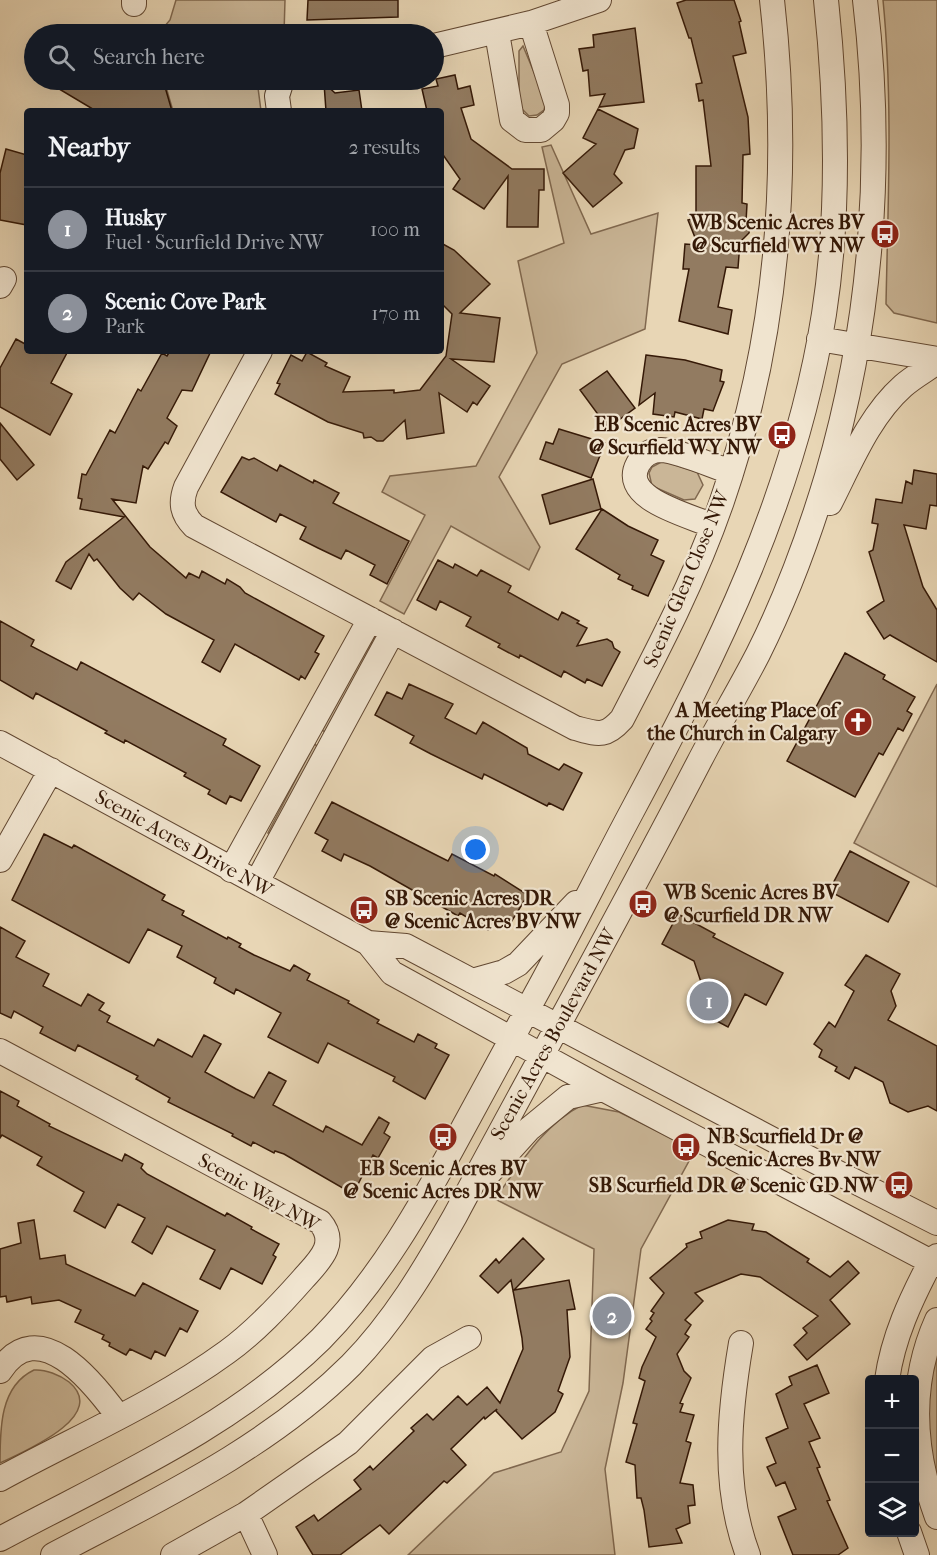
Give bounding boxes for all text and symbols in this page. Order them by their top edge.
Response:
search box [24,24,444,90]
icon: search [45,41,78,74]
text: Search here [93,44,205,70]
text: Nearby [48,132,130,163]
text: 2 results [349,136,420,159]
text: Husky [105,205,166,231]
place label: WB Scenic Acres BV @ Scurfield WY NW [689,211,865,257]
text: 1 [64,218,71,241]
text: 100 m [370,218,420,241]
bus stop icon: WB Scenic Acres BV @ Scurfield WY NW [869,218,901,250]
text: Fuel · Scurfield Drive NW [105,231,323,254]
text: Scenic Cove Park [105,289,266,315]
text: 2 [62,302,73,325]
text: 170 m [371,302,420,325]
text: Park [105,315,145,338]
place label: EB Scenic Acres BV @ Scurfield WY NW [589,413,762,459]
bus stop icon: EB Scenic Acres BV @ Scurfield WY NW [766,419,798,451]
street label: Scenic Glen Close NW [639,486,735,671]
place label: A Meeting Place of the Church in Calgary [646,699,841,745]
church icon: A Meeting Place of the Church in Calgary [842,706,874,738]
street label: Scenic Acres Drive NW [91,785,278,902]
your location [461,835,490,864]
place label: WB Scenic Acres BV @ Scurfield DR NW [663,881,839,927]
place label: SB Scenic Acres DR @ Scenic Acres BV NW [385,887,582,933]
bus stop icon: WB Scenic Acres BV @ Scurfield DR NW [627,888,659,920]
bus stop icon: SB Scenic Acres DR @ Scenic Acres BV NW [348,894,380,926]
street label: Scenic Acres Boulevard NW [486,923,622,1144]
pin: 1 [690,978,728,1024]
bus stop icon: EB Scenic Acres BV @ Scenic Acres DR NW [427,1121,459,1153]
place label: NB Scurfield Dr @ Scenic Acres Bv NW [707,1125,882,1171]
bus stop icon: NB Scurfield Dr @ Scenic Acres Bv NW [670,1131,702,1163]
street label: Scenic Way NW [194,1148,325,1237]
place label: EB Scenic Acres BV @ Scenic Acres DR NW [343,1157,544,1203]
bus stop icon: SB Scurfield DR @ Scenic GD NW [883,1169,915,1201]
place label: SB Scurfield DR @ Scenic GD NW [589,1174,879,1197]
pin: 2 [592,1294,632,1338]
map controls [865,1375,919,1537]
button: + [865,1375,919,1429]
button: − [865,1429,919,1483]
button: layers [865,1483,919,1537]

